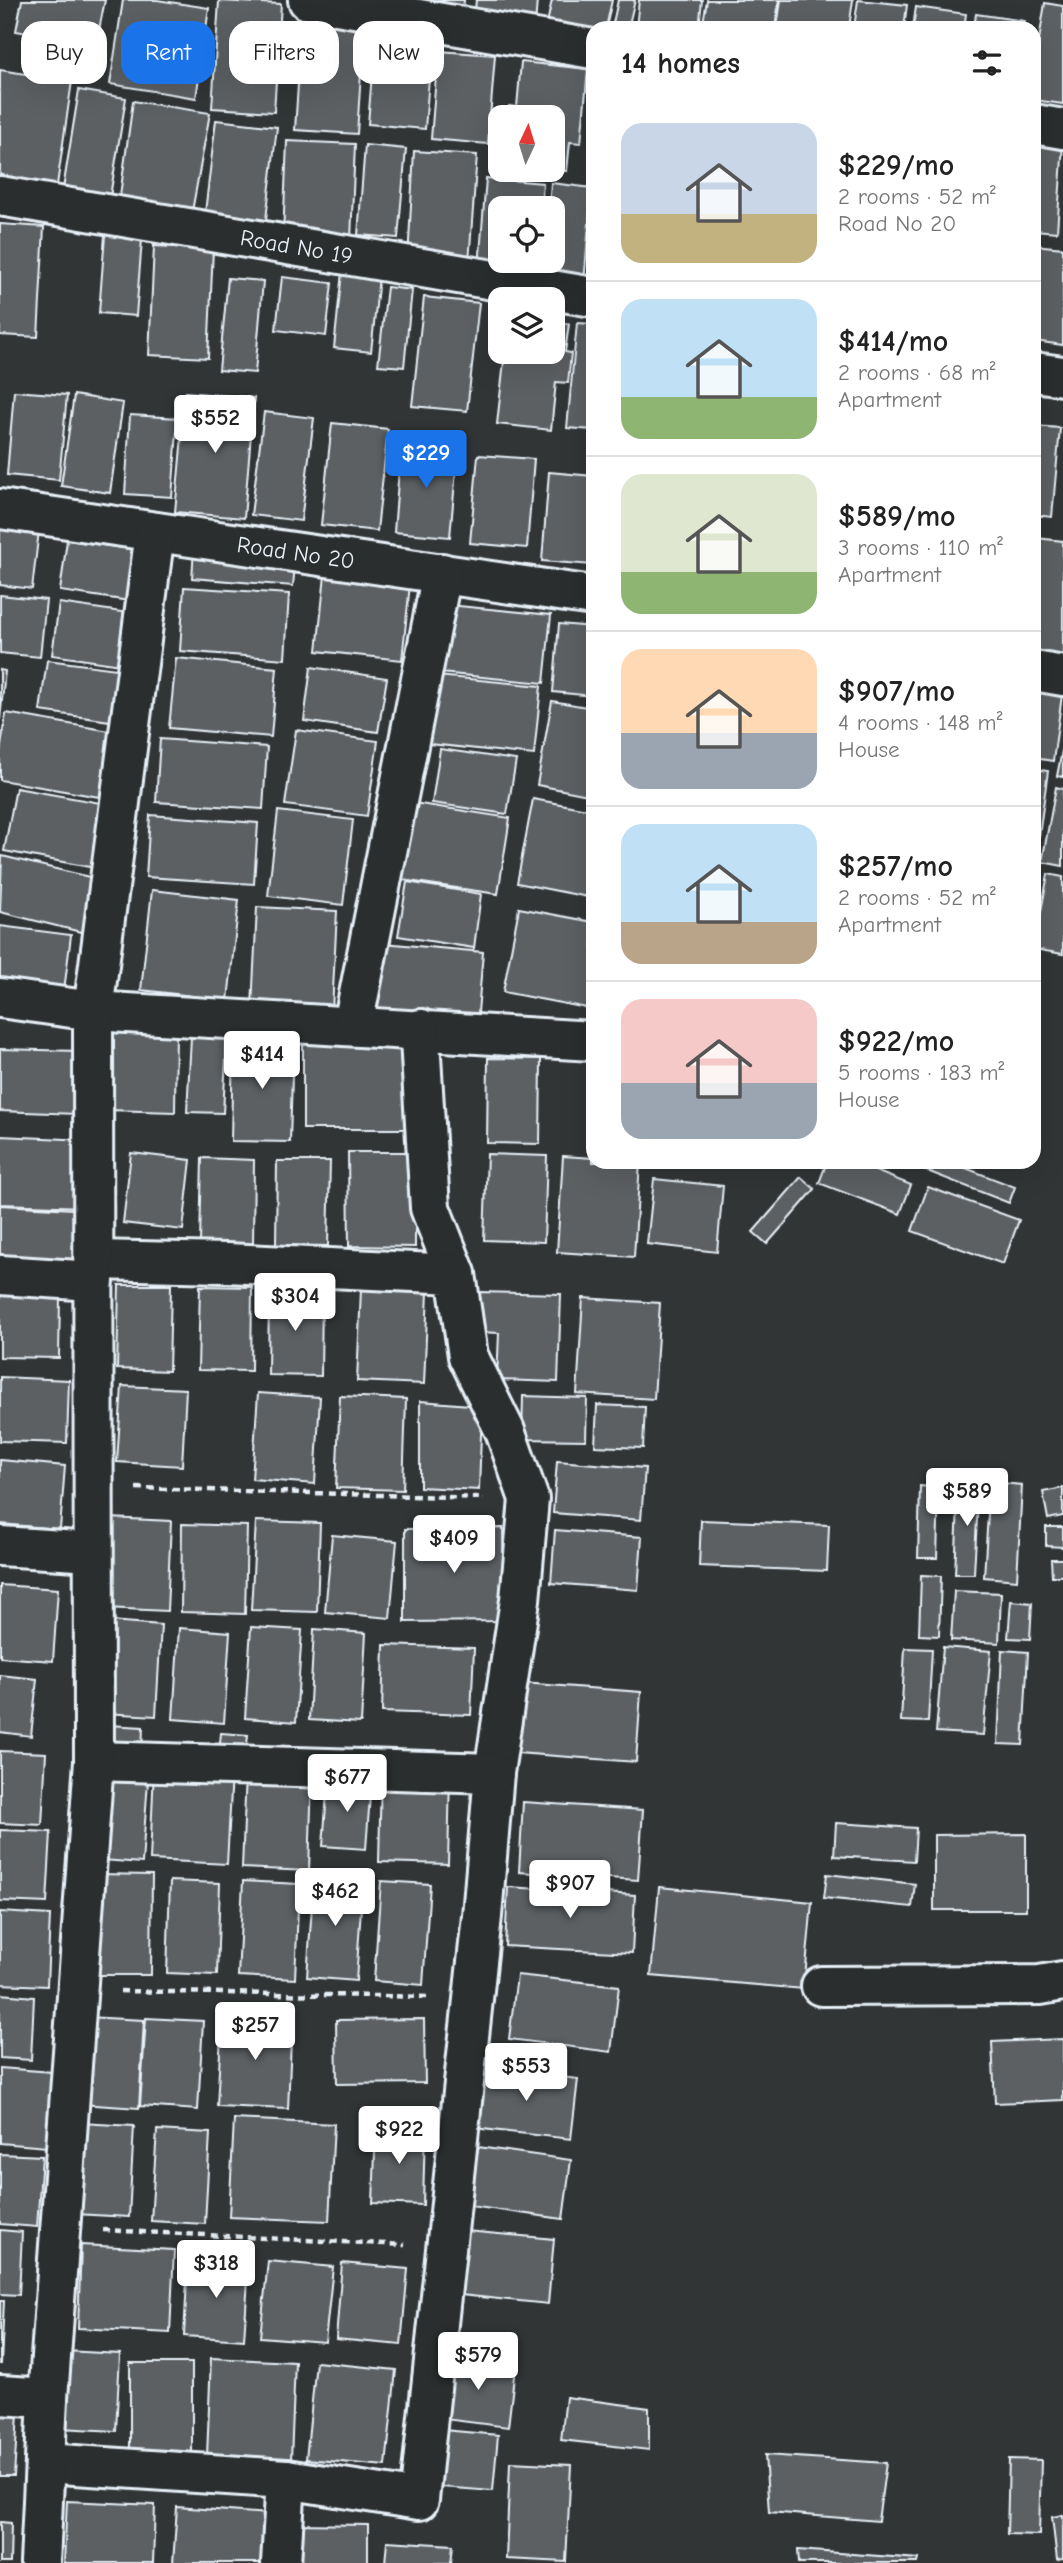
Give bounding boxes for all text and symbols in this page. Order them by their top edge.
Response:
chip: Buy [21,21,107,84]
chip: Rent [121,21,215,84]
chip: Filters [229,21,339,84]
chip: New [353,21,444,84]
icon: filters [968,44,1006,82]
text: 14 homes [621,46,740,81]
north arrow [488,105,565,182]
map controls [488,105,565,364]
text: $229/mo [838,148,954,183]
icon: home [677,151,761,235]
text: 2 rooms · 52 m² [838,183,996,210]
button: locate [488,196,565,273]
text: Road No 20 [838,210,956,237]
street label: Road No 19 [238,224,355,269]
button: layers [488,287,565,364]
text: $414/mo [838,324,948,359]
icon: home [677,327,761,411]
text: 2 rooms · 68 m² [838,359,996,386]
text: Apartment [838,386,941,413]
pin: $552 [174,396,256,455]
text: $552 [190,404,240,431]
pin: $229 [385,430,467,490]
text: $229 [402,439,450,466]
text: $589/mo [838,499,956,534]
icon: home [677,502,761,586]
street label: Road No 20 [235,530,356,574]
text: 3 rooms · 110 m² [838,534,1003,561]
text: Apartment [838,561,941,588]
text: $907/mo [838,674,955,709]
icon: home [677,677,761,761]
text: 4 rooms · 148 m² [838,709,1002,736]
text: House [838,736,900,763]
text: $257/mo [838,849,953,884]
icon: home [677,852,761,936]
text: 2 rooms · 52 m² [838,884,996,911]
text: Apartment [838,911,941,938]
text: $922/mo [838,1024,954,1059]
icon: home [677,1027,761,1111]
pin: $414 [221,1032,303,1091]
text: $414 [240,1040,284,1067]
text: 5 rooms · 183 m² [838,1059,1004,1086]
text: House [838,1086,900,1113]
pin: $304 [254,1274,336,1333]
text: $304 [270,1282,320,1309]
pin: $589 [926,1468,1008,1528]
text: $589 [942,1477,992,1504]
pin: $409 [413,1516,495,1575]
text: $409 [429,1524,479,1551]
pin: $677 [306,1755,388,1814]
text: $677 [324,1763,370,1790]
pin: $907 [529,1860,611,1920]
pin: $462 [294,1868,376,1928]
text: $907 [545,1869,595,1896]
text: $462 [311,1877,359,1904]
pin: $257 [214,2002,296,2062]
text: $257 [231,2011,279,2038]
pin: $553 [485,2044,567,2103]
text: $553 [501,2052,551,2079]
pin: $922 [358,2106,440,2166]
text: $922 [375,2115,423,2142]
pin: $318 [175,2240,257,2300]
text: $318 [193,2249,239,2276]
pin: $579 [437,2332,519,2392]
text: $579 [454,2341,502,2368]

